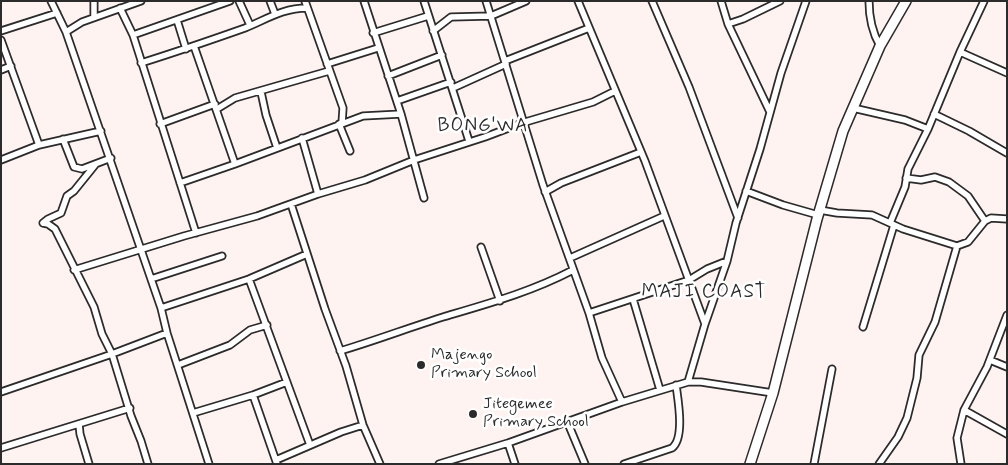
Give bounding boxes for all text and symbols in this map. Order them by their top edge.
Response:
district label: BONG'WA [436,116,530,138]
district label: MAJI COAST [640,282,768,304]
place label: Majengo Primary School [431,346,537,384]
marker: Majengo Primary School [415,359,427,371]
place label: Jitegemee Primary School [483,395,589,433]
marker: Jitegemee Primary School [467,408,479,420]

